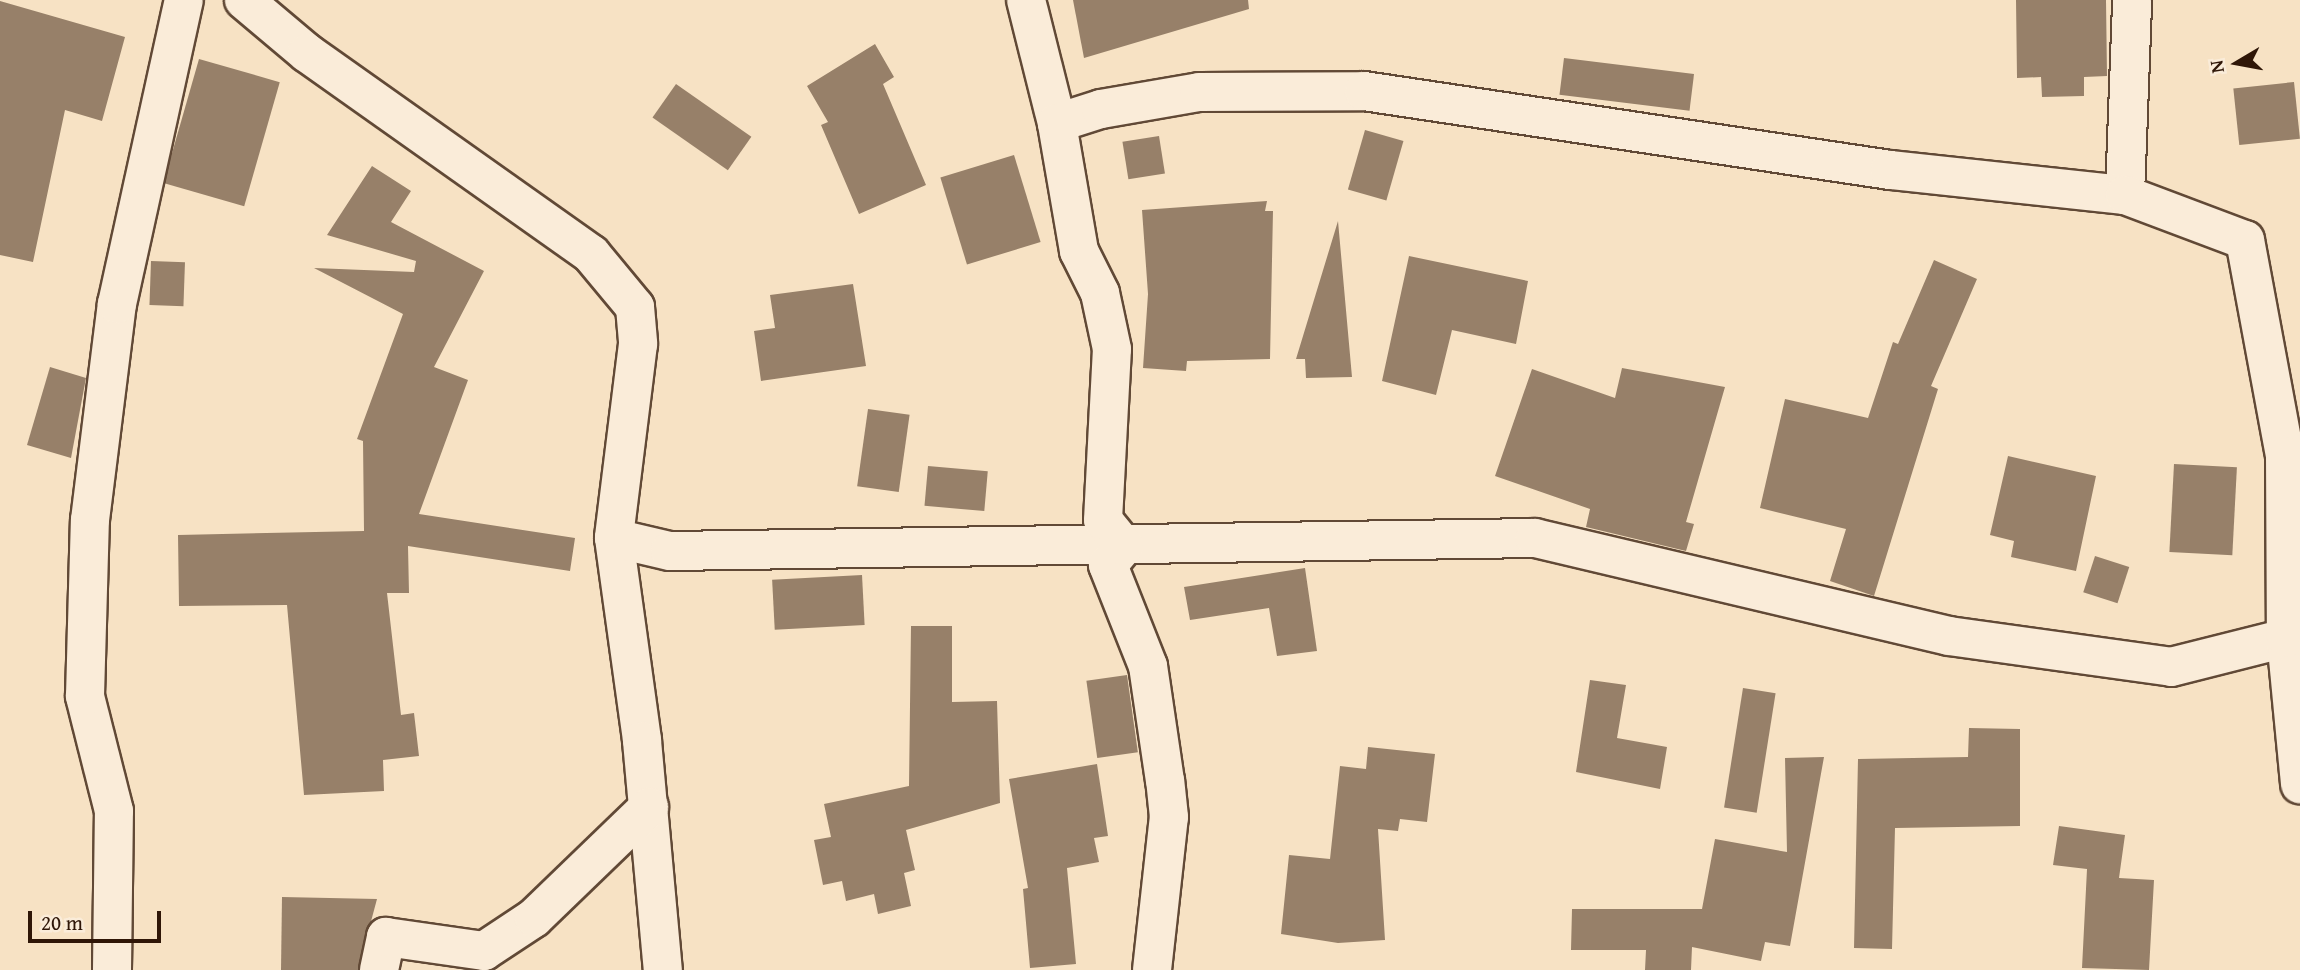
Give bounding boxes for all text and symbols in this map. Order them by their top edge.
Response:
north arrow [2202,28,2272,98]
text: N [2201,58,2231,75]
scale bar [32,897,164,941]
text: 20 m [41,907,83,938]

